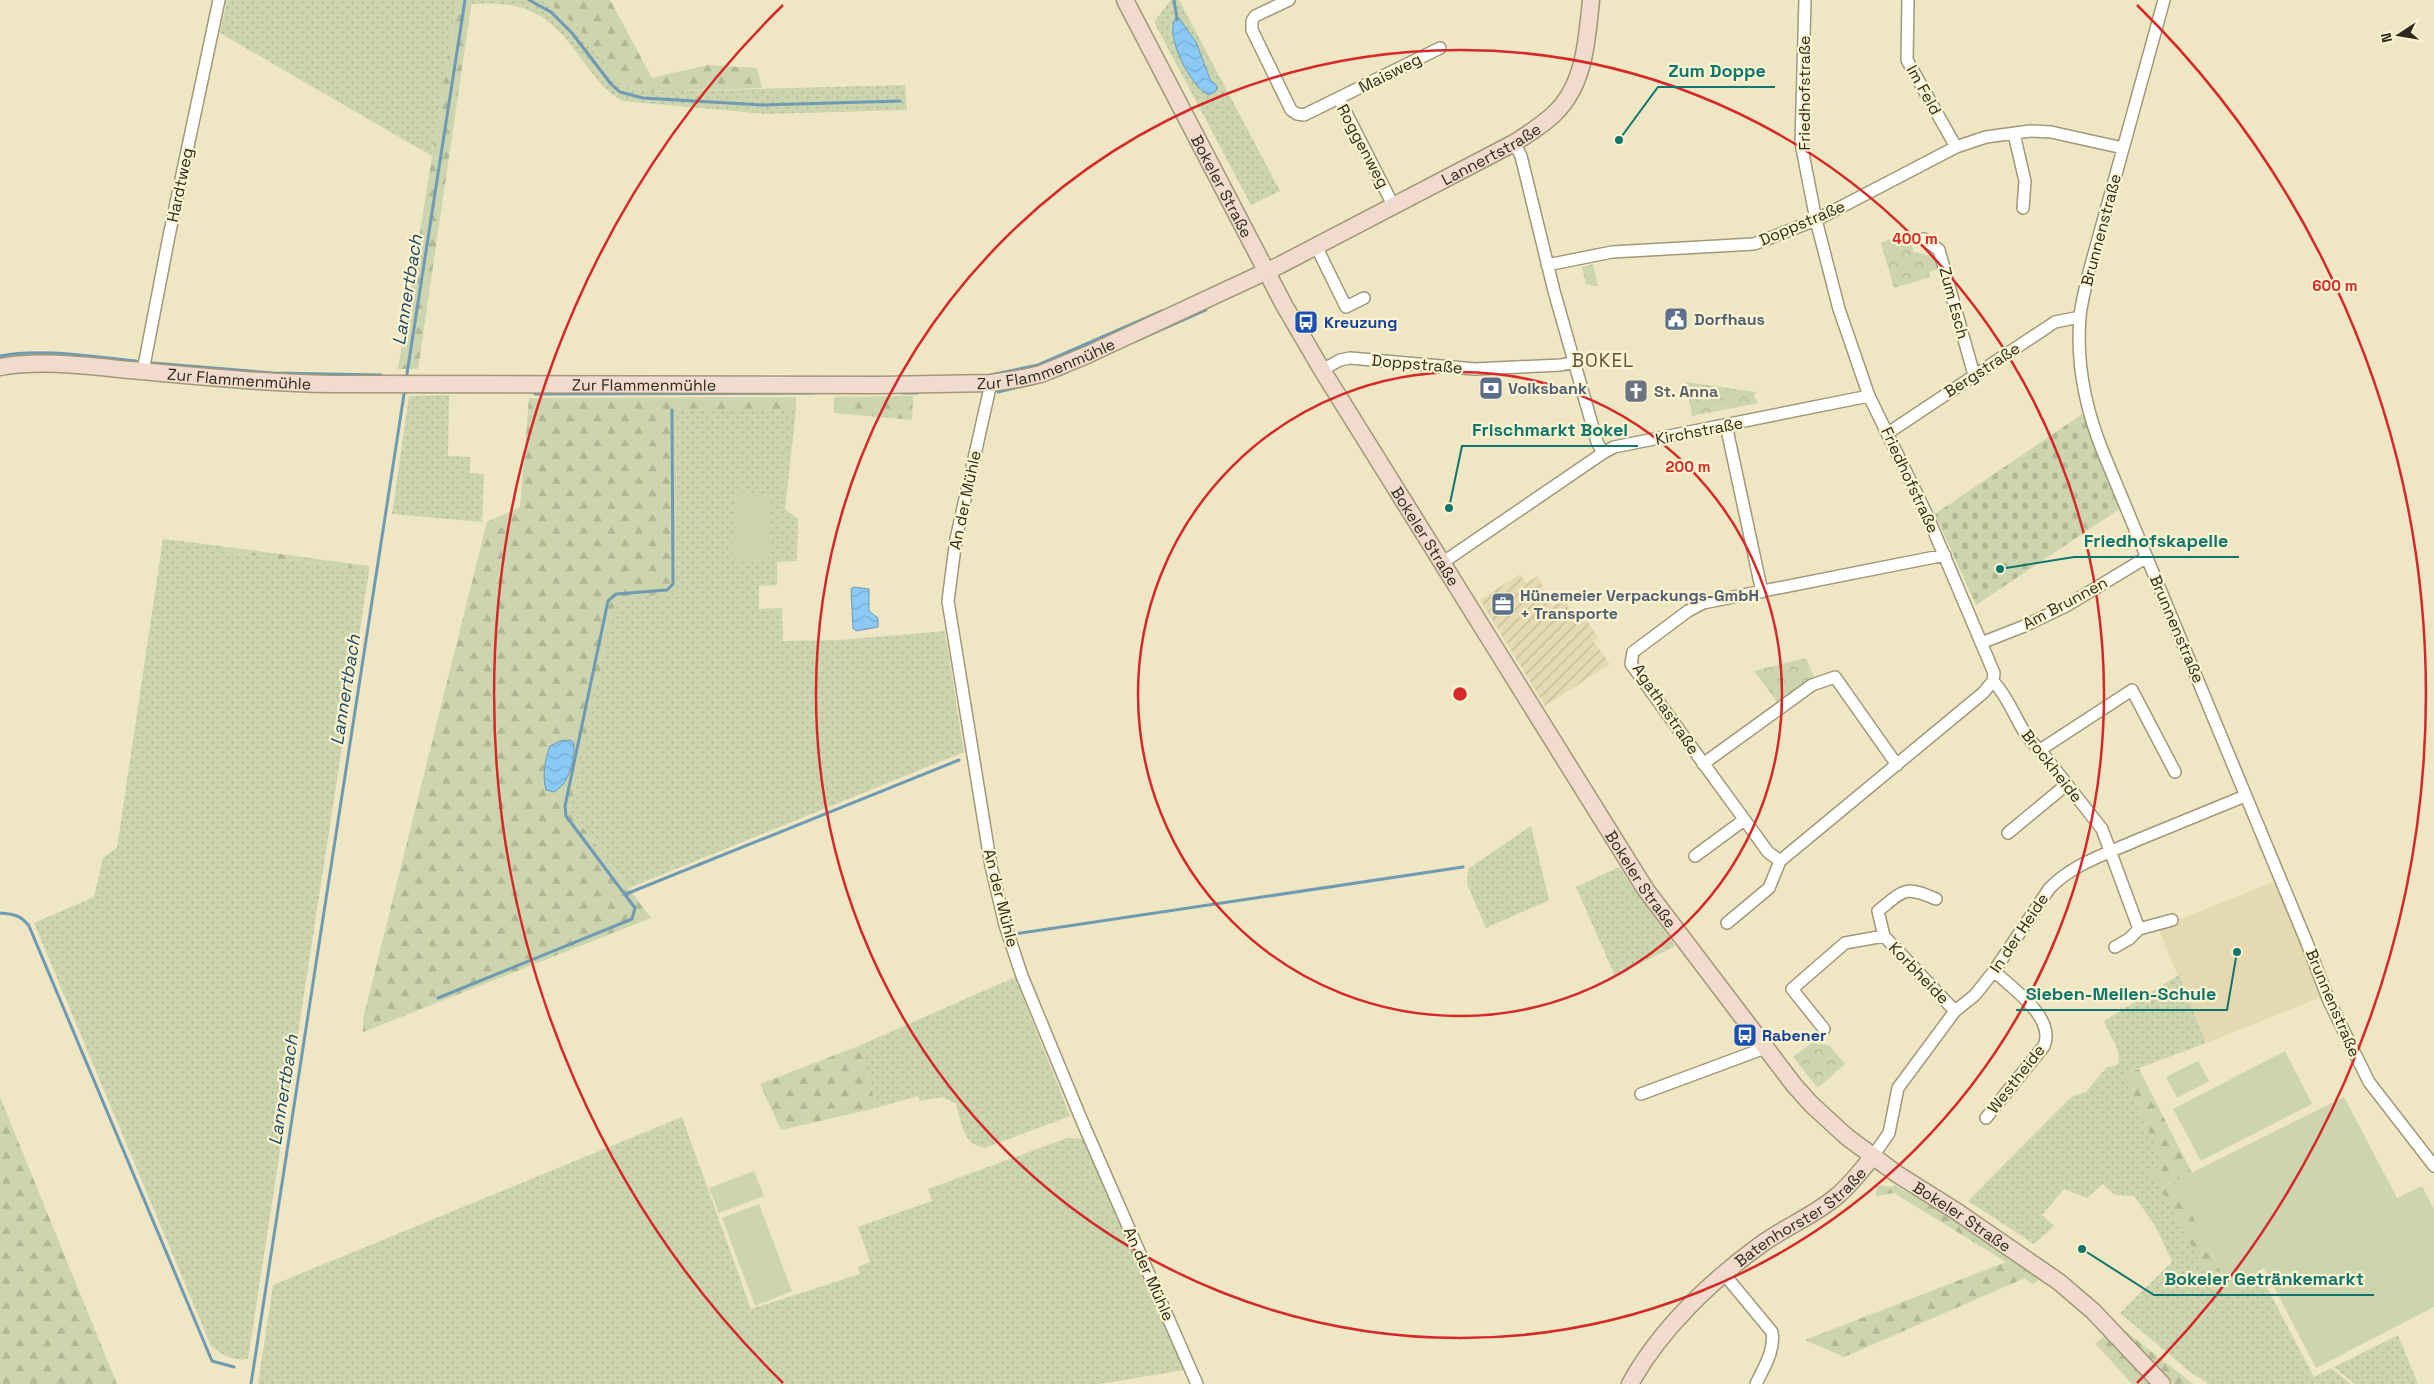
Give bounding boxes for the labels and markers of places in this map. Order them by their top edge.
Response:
callout: Zum Doppe [1658,54,1775,87]
public building icon: Dorfhaus [1663,306,1689,332]
bus stop icon: Kreuzung [1293,309,1319,335]
place label: Dorfhaus [1694,309,1765,330]
place label: Kreuzung [1324,312,1397,333]
bank icon: Volksbank [1478,375,1504,401]
place label: Volksbank [1508,378,1587,399]
church icon: St. Anna [1623,378,1649,404]
place label: St. Anna [1654,381,1718,402]
callout: Frischmarkt Bokel [1462,413,1638,446]
callout: Friedhofskapelle [2074,524,2239,557]
place label: Hünemeier Verpackungs-GmbH + Transporte [1520,585,1759,624]
office icon: Hünemeier Verpackungs-GmbH + Transporte [1490,591,1516,617]
centre of rings [1451,685,1469,703]
callout: Sieben-Meilen-Schule [2016,977,2227,1010]
bus stop icon: Rabener [1732,1022,1758,1048]
place label: Rabener [1762,1025,1826,1046]
callout: Bokeler Getränkemarkt [2154,1262,2374,1295]

